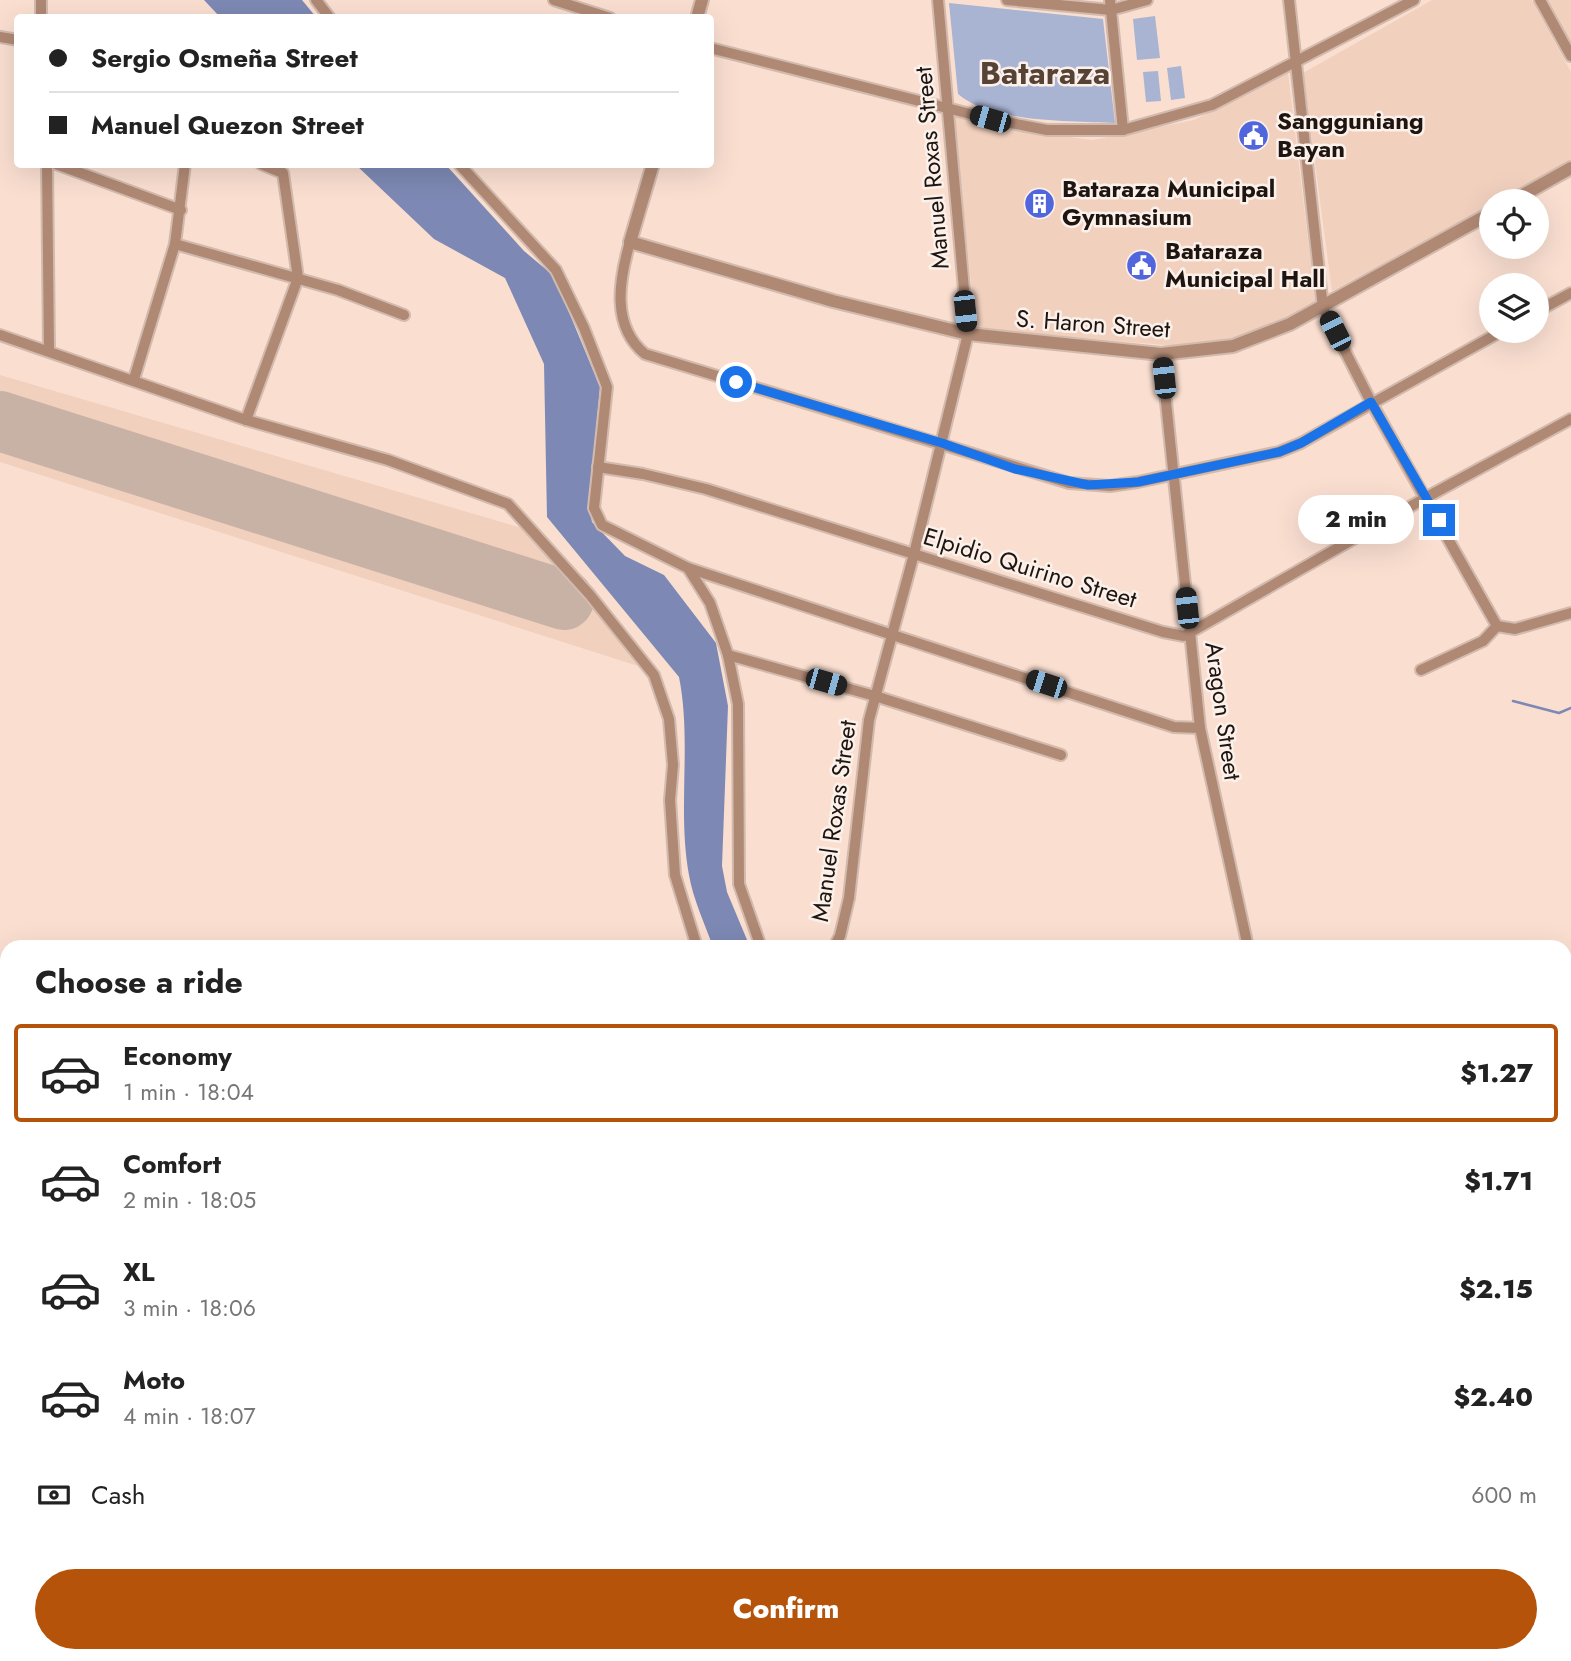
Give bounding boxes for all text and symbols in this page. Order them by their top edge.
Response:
text: Sergio Osmeña Street [91,39,358,77]
district label: Bataraza [980,50,1110,96]
street label: Manuel Roxas Street [905,65,958,271]
car [967,103,1014,135]
place label: Sangguniang Bayan [1277,103,1424,166]
text: Manuel Quezon Street [91,106,364,144]
public building icon: Sangguniang Bayan [1237,118,1271,152]
place label: Bataraza Municipal Gymnasium [1062,171,1275,234]
building icon: Bataraza Municipal Gymnasium [1022,186,1056,220]
map controls [1479,189,1549,343]
button: locate [1479,189,1549,259]
place label: Bataraza Municipal Hall [1165,233,1325,296]
public building icon: Bataraza Municipal Hall [1125,248,1159,282]
button: layers [1479,273,1549,343]
car [953,289,978,333]
street label: S. Haron Street [1015,301,1171,346]
car [1317,308,1354,354]
car [1152,356,1177,400]
route start [720,366,752,398]
callout: 2 min [1299,496,1414,544]
text: 2 min [1325,502,1387,536]
route end [1423,504,1455,536]
street label: Elpidio Quirino Street [919,518,1141,617]
car [1175,586,1200,630]
street label: Aragon Street [1196,639,1251,783]
car [803,666,850,698]
car [1023,668,1070,700]
street label: Manuel Roxas Street [802,718,865,924]
text: Choose a ride [35,959,243,1005]
text: Economy [123,1037,232,1075]
icon: car [39,1042,102,1105]
text: $1.27 [1460,1054,1533,1092]
text: 1 min · 18:04 [123,1075,254,1109]
text: Comfort [123,1145,221,1183]
icon: car [39,1150,102,1213]
text: $1.71 [1464,1162,1533,1200]
text: 2 min · 18:05 [123,1183,256,1217]
text: XL [123,1253,155,1291]
icon: car [39,1258,102,1321]
text: $2.15 [1459,1270,1533,1308]
text: 3 min · 18:06 [123,1291,256,1325]
text: Moto [123,1361,185,1399]
icon: car [39,1366,102,1429]
text: $2.40 [1453,1378,1533,1416]
text: 4 min · 18:07 [123,1399,256,1433]
icon: cash [35,1476,73,1514]
text: Cash [91,1476,145,1514]
text: 600 m [1471,1478,1537,1512]
button: Confirm [35,1569,1537,1649]

